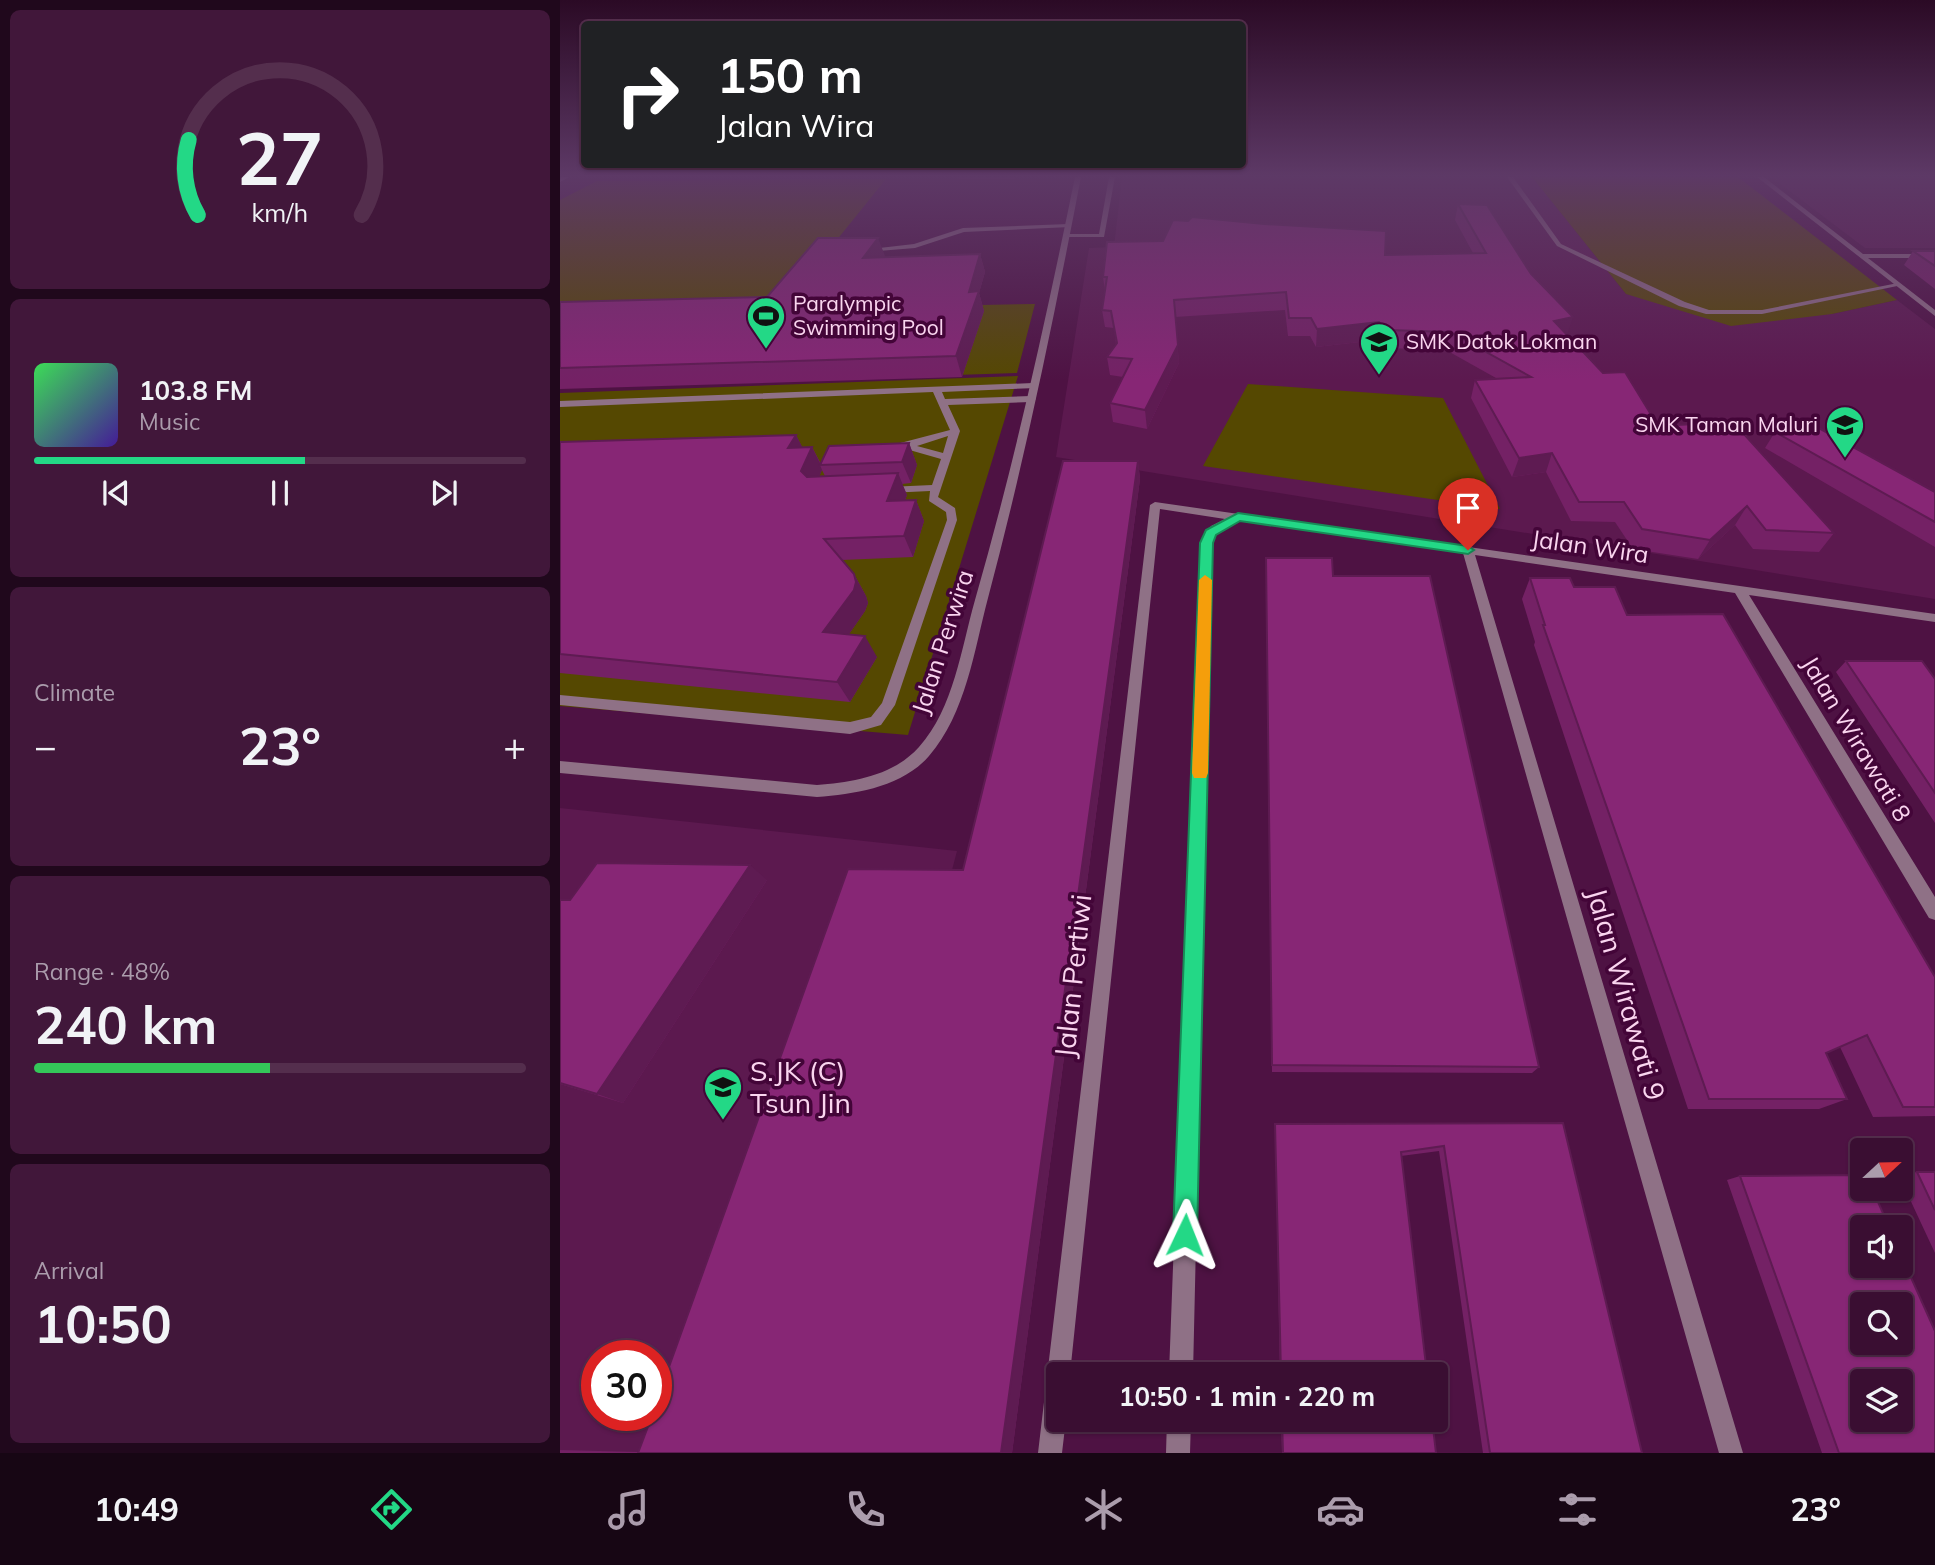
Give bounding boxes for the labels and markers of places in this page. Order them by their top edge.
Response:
place label: Paralympic Swimming Pool [793,290,944,340]
sports icon: Paralympic Swimming Pool [745,295,787,350]
school or university icon: SMK Datok Lokman [1358,321,1400,376]
place label: SMK Datok Lokman [1406,328,1597,354]
school or university icon: SMK Taman Maluri [1824,404,1866,459]
place label: SMK Taman Maluri [1635,411,1818,437]
pin [1438,478,1498,550]
place label: S.JK (C) Tsun Jin [750,1053,851,1120]
school or university icon: S.JK (C) Tsun Jin [702,1066,744,1121]

